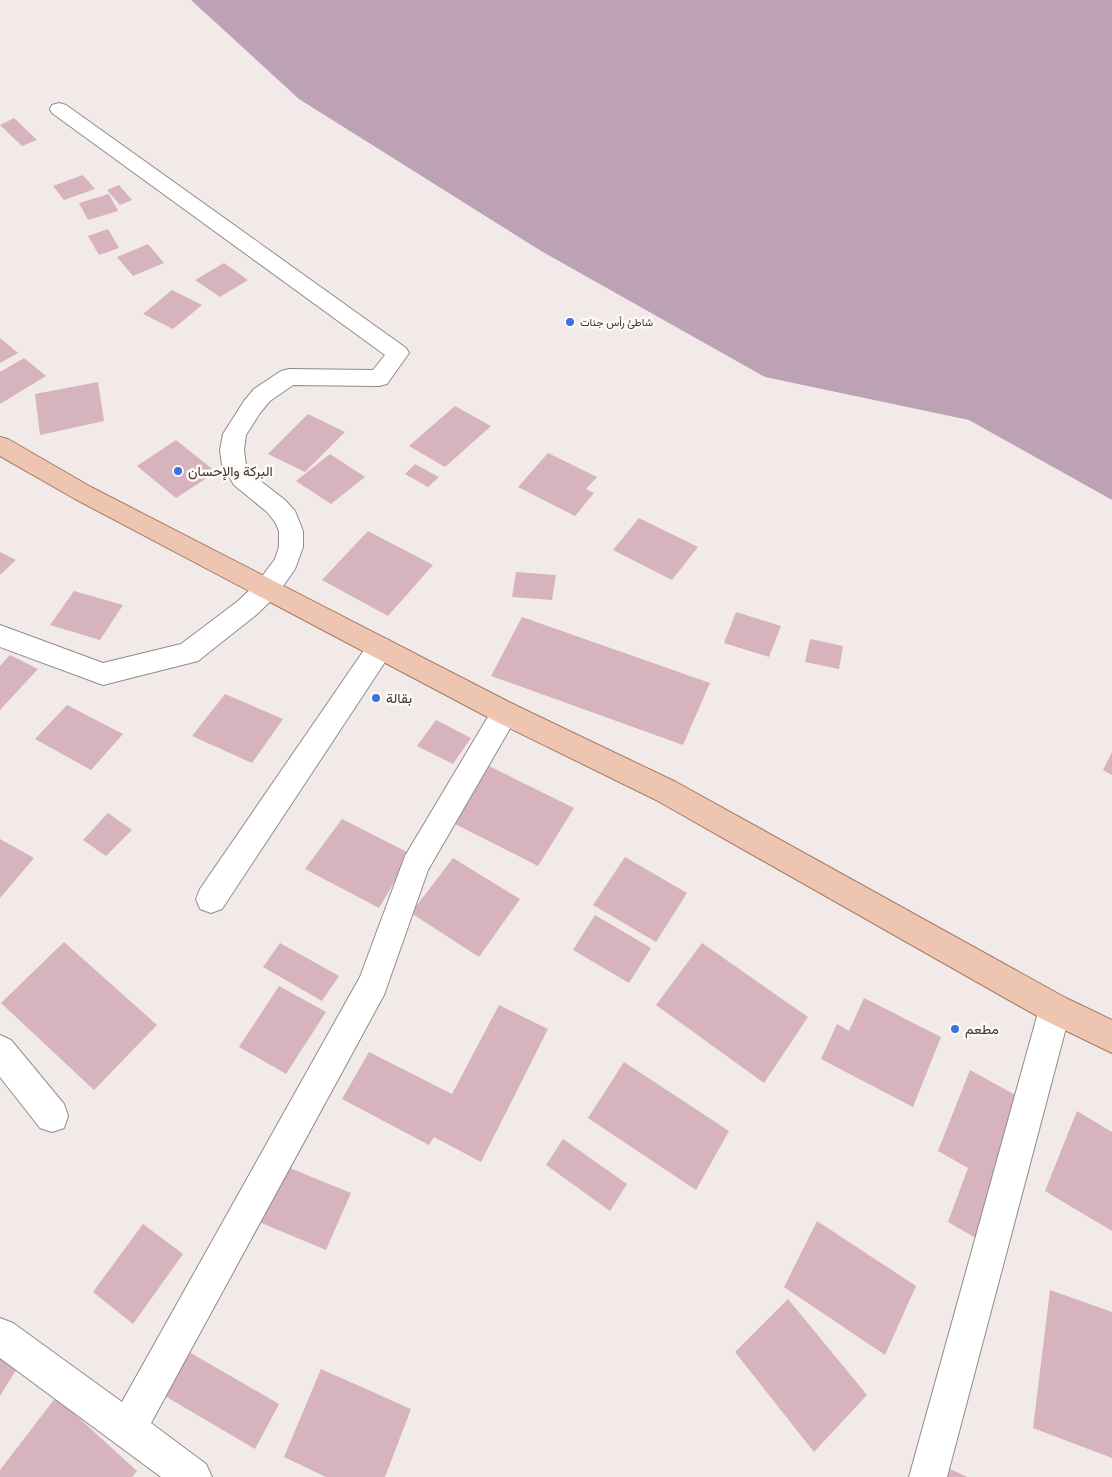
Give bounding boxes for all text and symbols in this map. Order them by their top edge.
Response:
place label: شاطئ رأس جنات [580,315,654,329]
marker: شاطئ رأس جنات [564,316,576,328]
place label: البركة والإحسان [188,462,273,481]
marker: البركة والإحسان [172,465,184,477]
place label: بقالة [386,689,412,707]
marker: بقالة [370,692,382,704]
place label: مطعم [965,1020,999,1038]
marker: مطعم [949,1023,961,1035]

